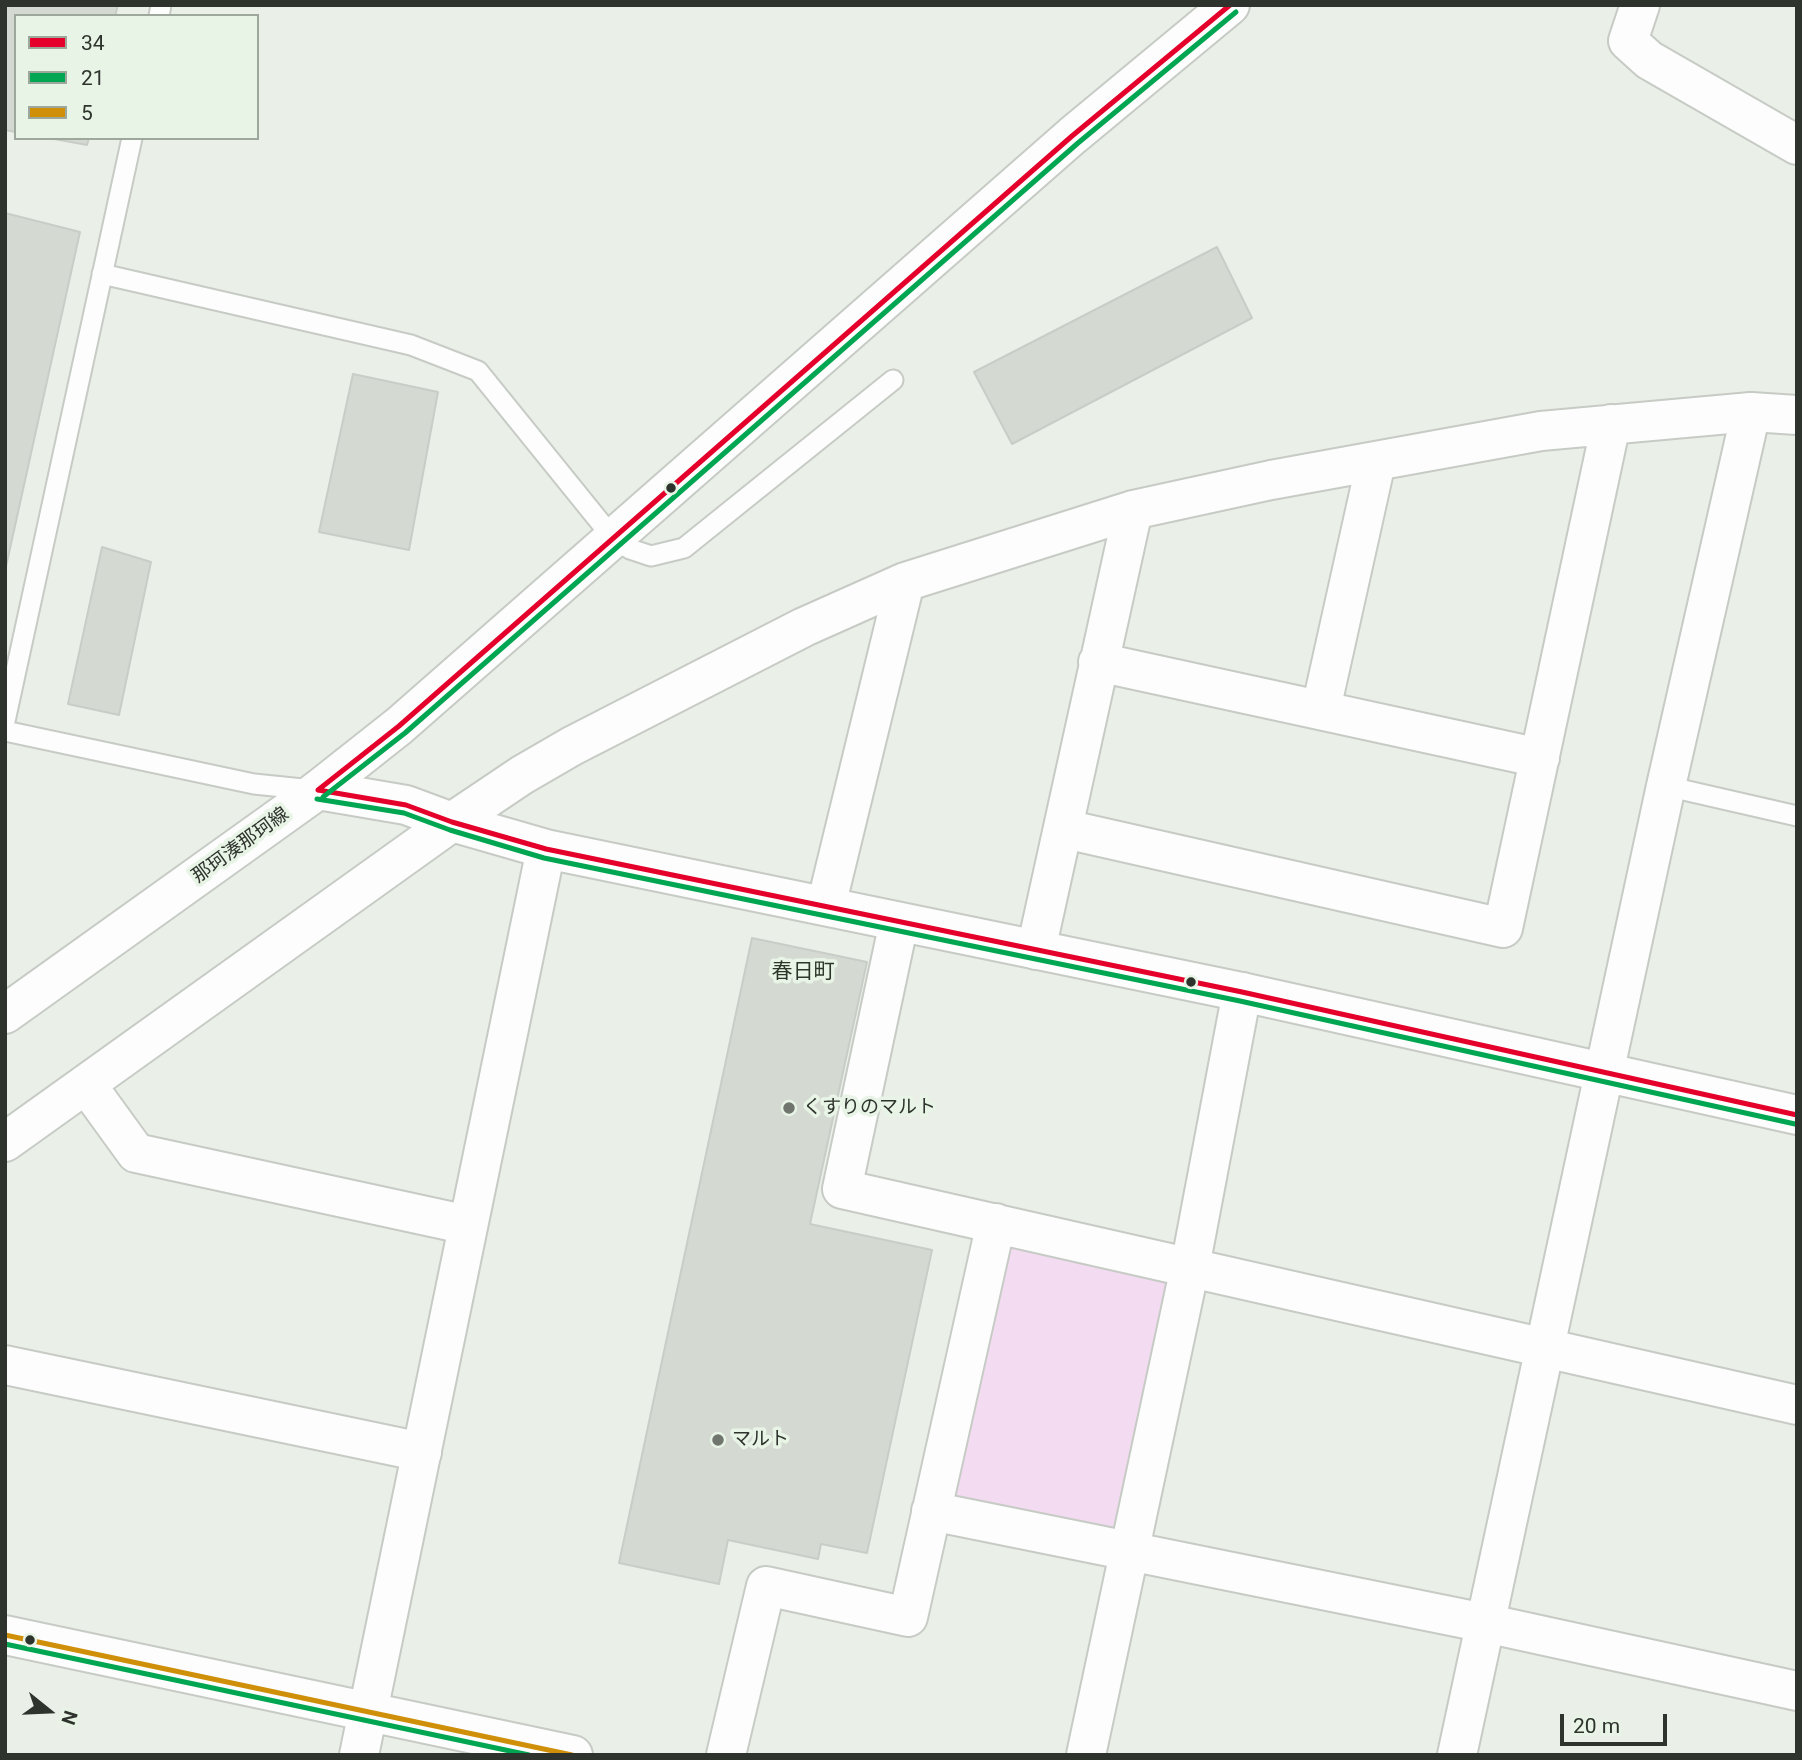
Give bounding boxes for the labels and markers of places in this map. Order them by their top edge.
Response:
unlabelled marker [664,481,678,495]
unlabelled marker [1184,975,1198,989]
place label: くすりのマルト [803,1097,936,1119]
marker: くすりのマルト [781,1100,797,1116]
place label: マルト [732,1429,789,1451]
marker: マルト [710,1432,726,1448]
unlabelled marker [23,1633,37,1647]

